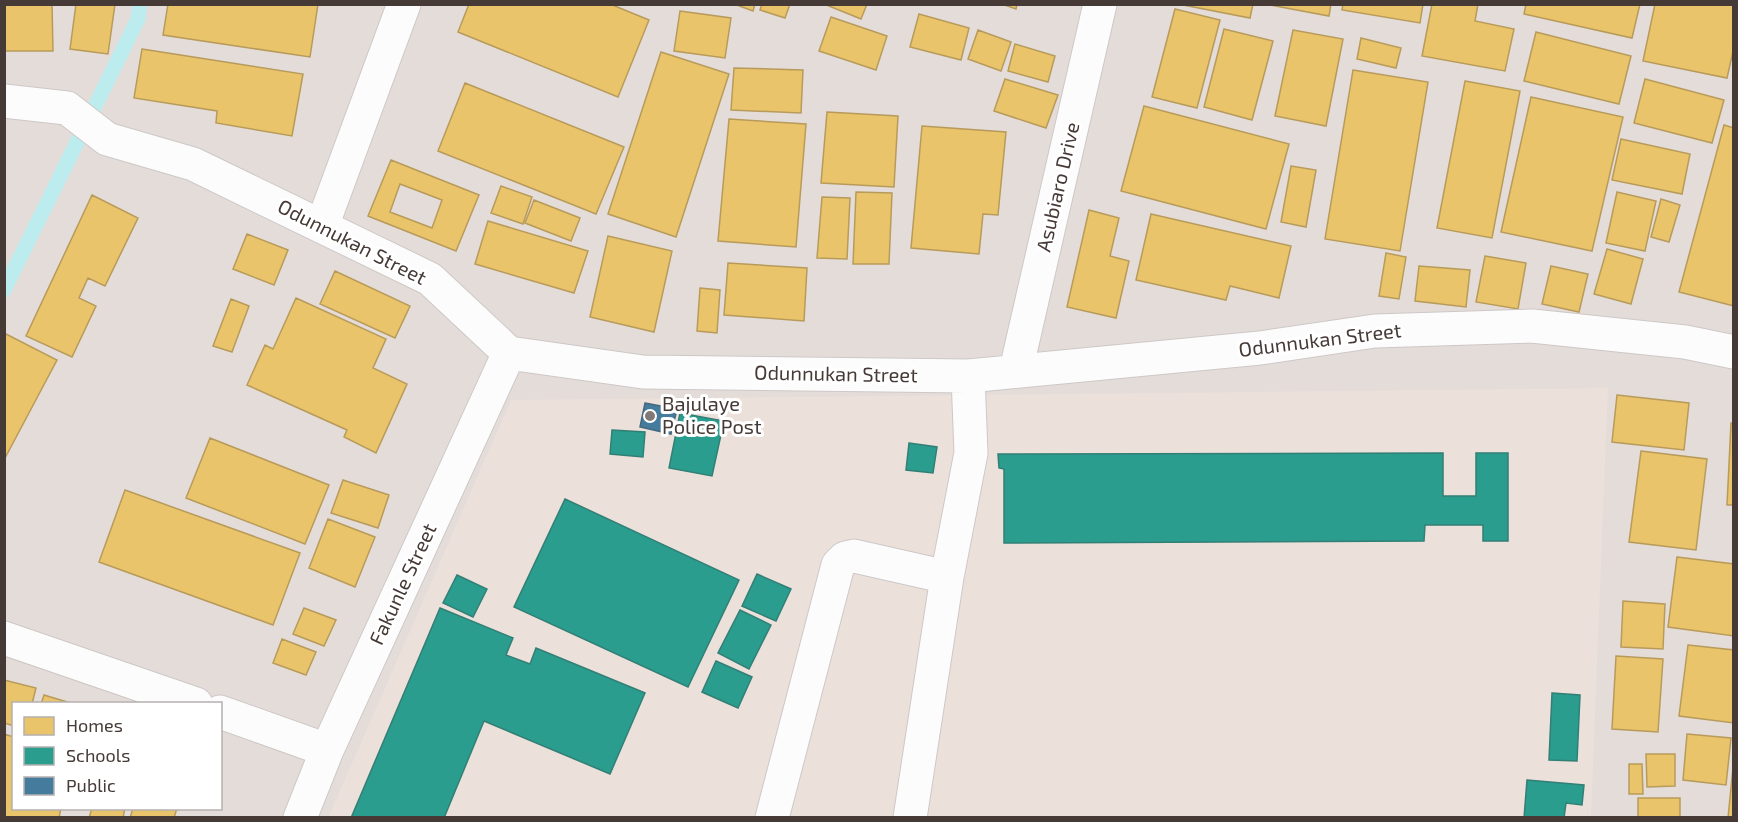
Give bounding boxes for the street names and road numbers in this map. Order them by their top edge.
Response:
street label: Asubiaro Drive [1030,120,1084,254]
street label: Odunnukan Street [274,193,431,289]
street label: Odunnukan Street [1237,317,1403,361]
street label: Odunnukan Street [754,360,918,386]
street label: Fakunle Street [363,519,441,648]

